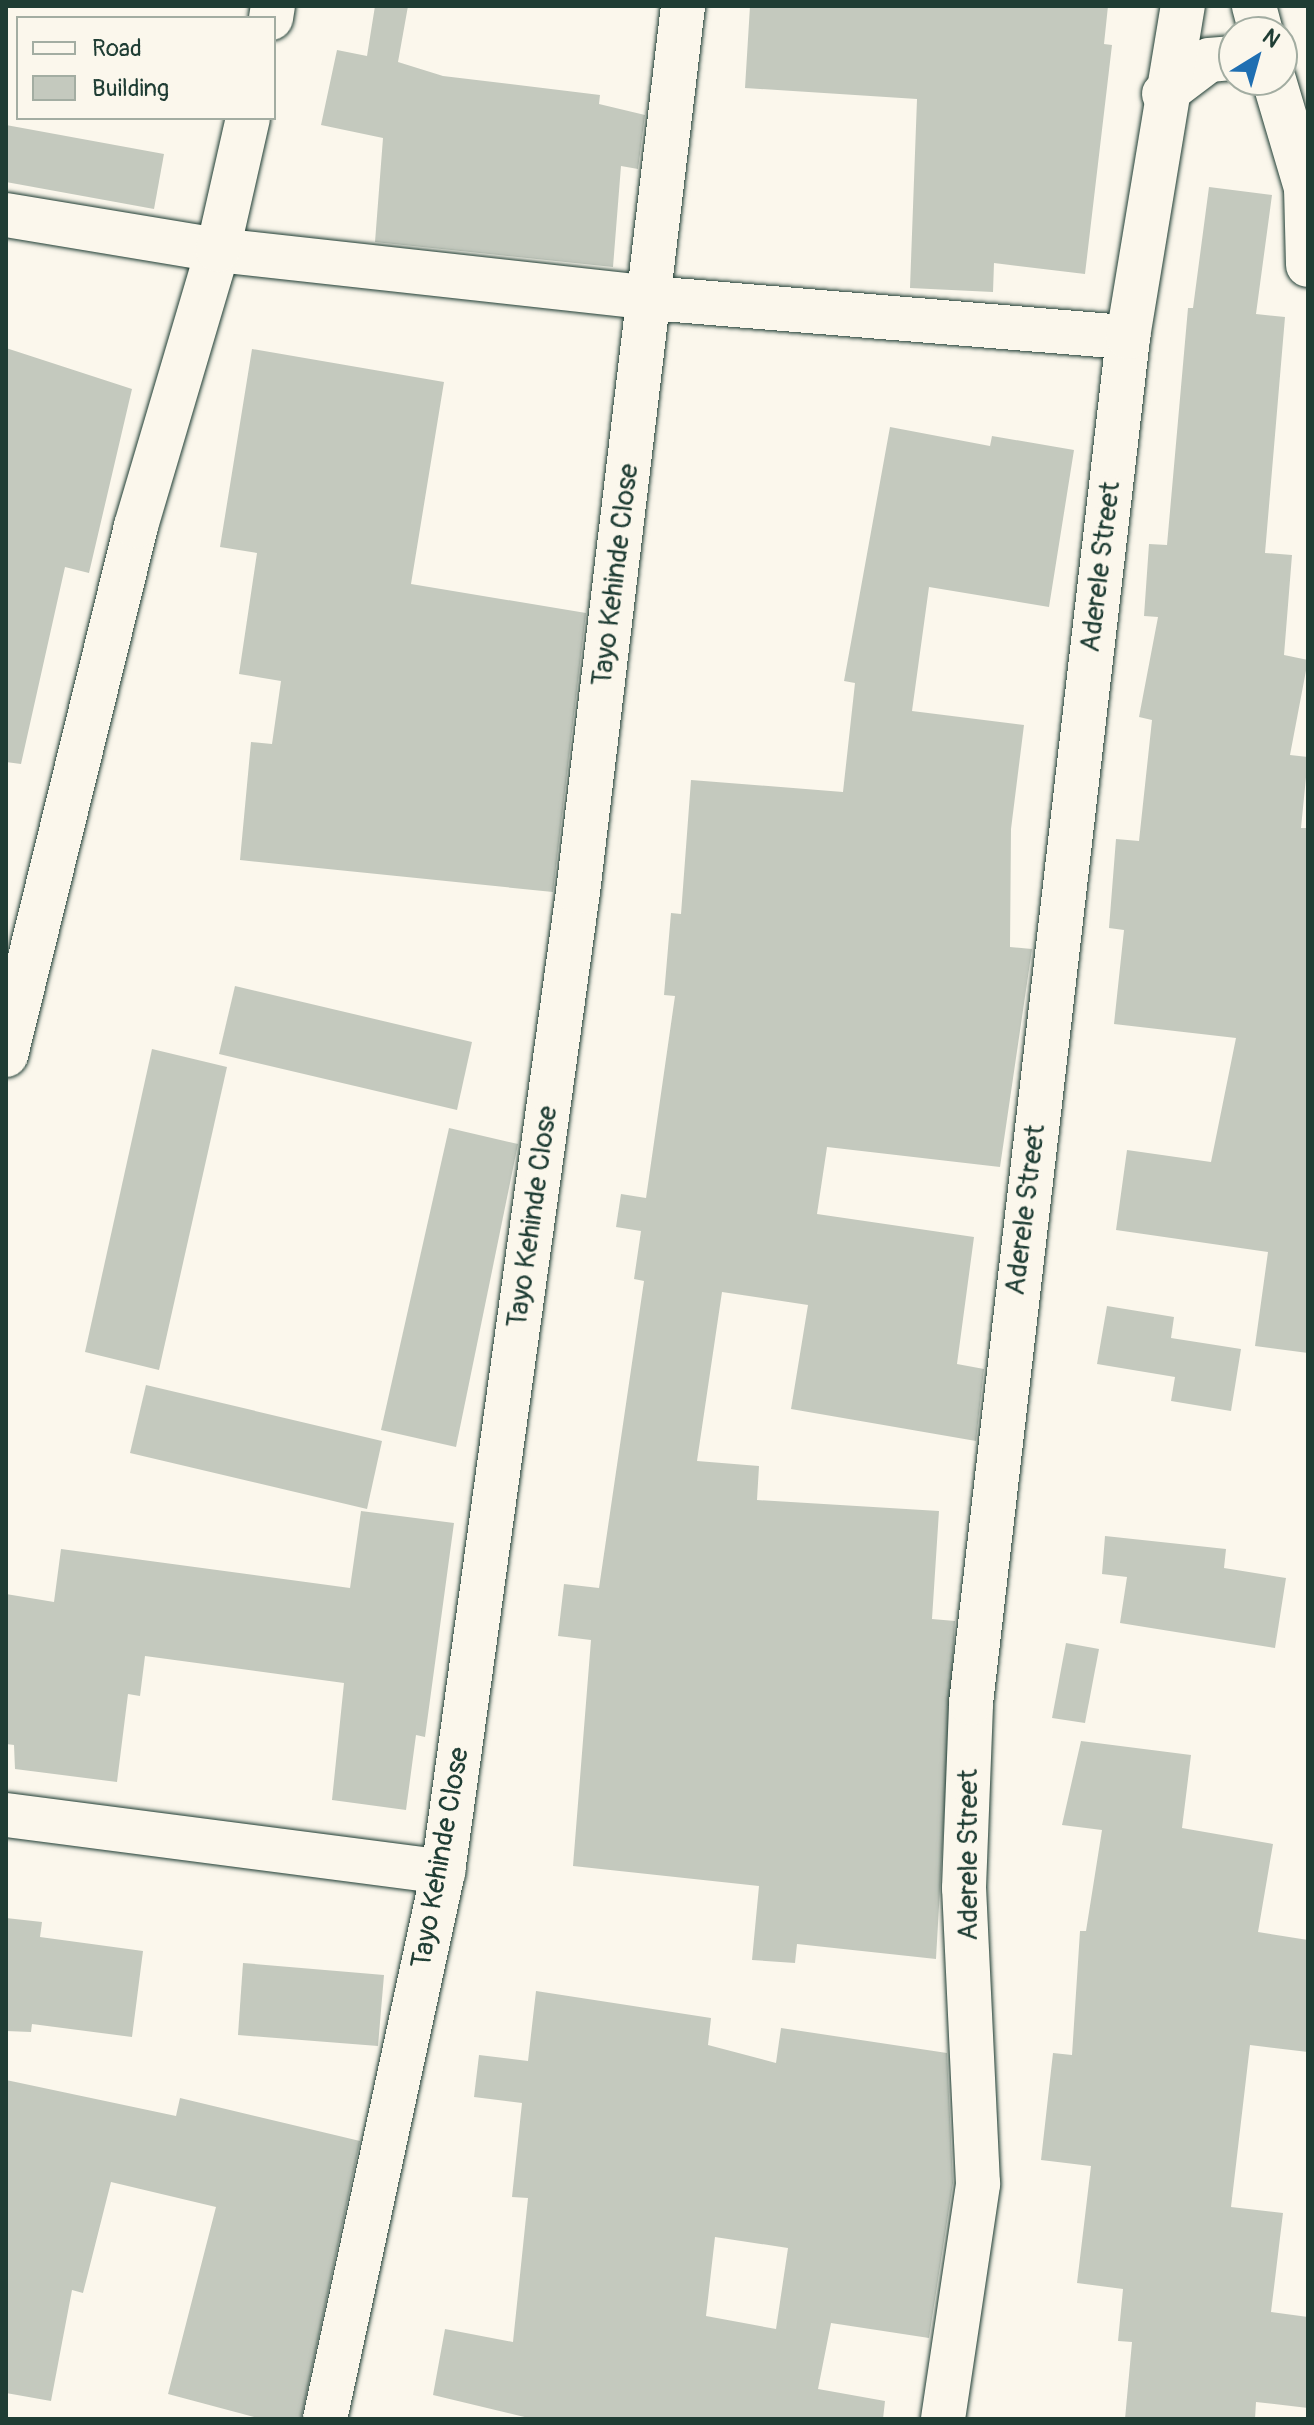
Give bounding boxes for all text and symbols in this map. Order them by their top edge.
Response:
legend [16,16,276,120]
north arrow [1218,16,1298,96]
text: N [1257,23,1286,54]
text: Road [92,34,142,63]
text: Building [92,74,169,103]
street label: Tayo Kehinde Close [586,462,646,688]
street label: Aderele Street [1074,480,1128,654]
street label: Tayo Kehinde Close [501,1104,565,1330]
street label: Aderele Street [999,1123,1053,1297]
street label: Tayo Kehinde Close [405,1745,477,1971]
street label: Aderele Street [952,1769,986,1941]

